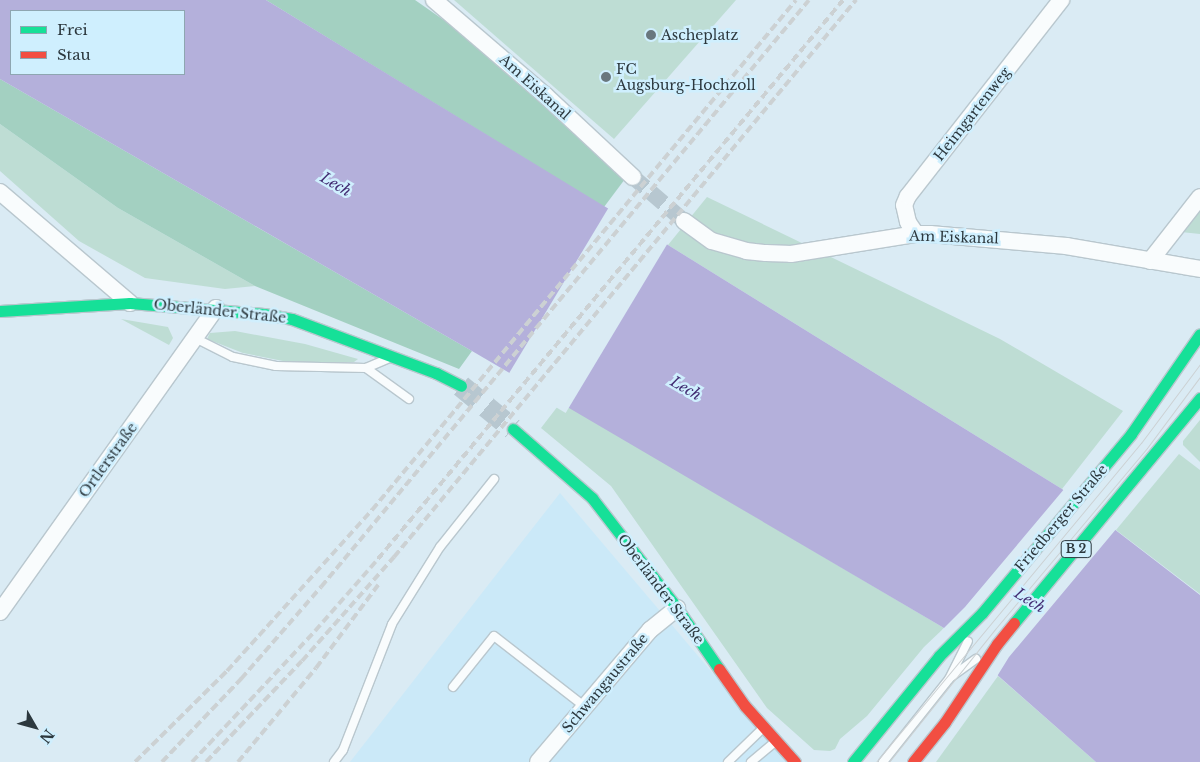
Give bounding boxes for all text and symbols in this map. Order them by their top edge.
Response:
legend [10,10,185,75]
text: Frei [57,20,88,39]
place label: Ascheplatz [661,27,738,43]
marker: Ascheplatz [645,29,657,41]
text: Stau [57,45,91,64]
street label: Am Eiskanal [496,51,574,123]
place label: FC Augsburg-Hochzoll [616,61,756,94]
street label: Heimgartenweg [930,64,1014,164]
marker: FC Augsburg-Hochzoll [600,71,612,83]
water label: Lech [317,168,355,200]
street label: Am Eiskanal [909,227,999,247]
street label: Oberländer Straße [153,296,287,326]
water label: Lech [667,372,705,404]
street label: Ortlerstraße [75,419,141,501]
street label: Friedberger Straße [1011,461,1111,575]
street label: Oberländer Straße [614,531,708,647]
road number: B 2 [1060,540,1092,558]
water label: Lech [1011,584,1049,616]
street label: Schwangaustraße [559,630,651,736]
north arrow [10,702,60,752]
text: N [36,725,58,747]

